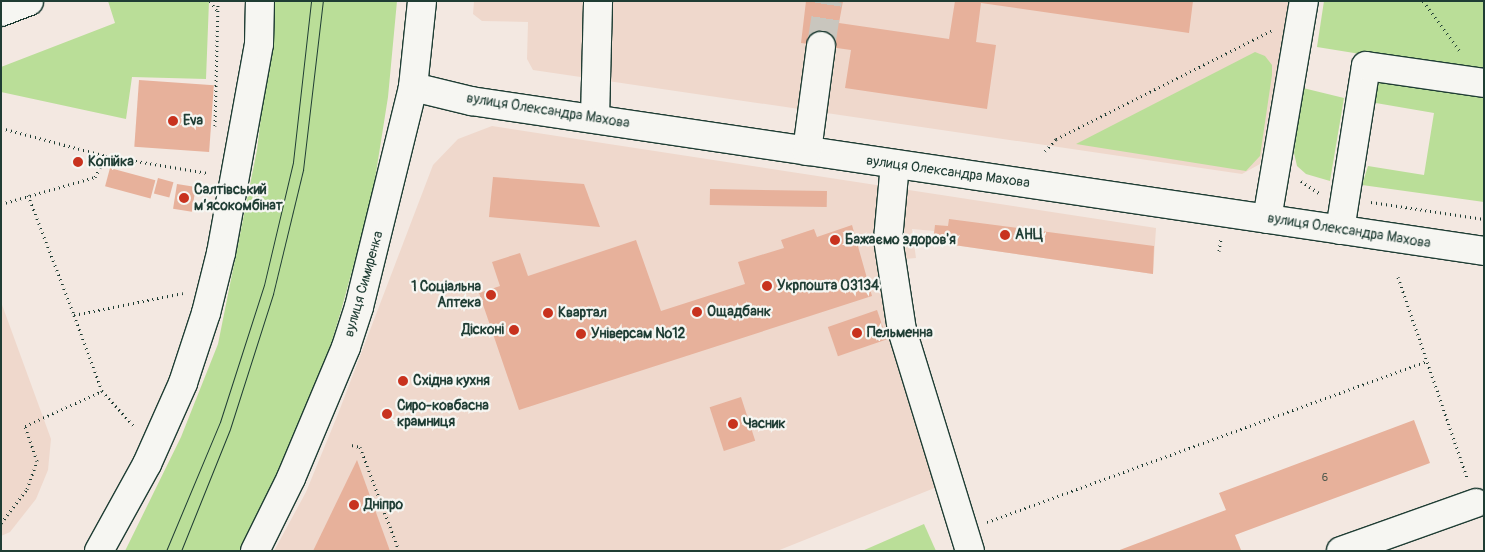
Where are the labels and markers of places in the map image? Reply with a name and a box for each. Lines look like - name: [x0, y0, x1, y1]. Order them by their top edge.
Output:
- place label: Eva: [183, 113, 203, 129]
- marker: Eva: [167, 115, 179, 127]
- place label: Копійка: [88, 154, 134, 170]
- marker: Копійка: [72, 156, 84, 168]
- place label: Салтівський м’ясокомбінат: [194, 182, 283, 214]
- marker: Салтівський м’ясокомбінат: [178, 192, 190, 204]
- place label: АНЦ: [1015, 227, 1043, 243]
- marker: АНЦ: [999, 229, 1011, 241]
- place label: Бажаємо здоров'я: [845, 232, 956, 248]
- marker: Бажаємо здоров'я: [829, 234, 841, 246]
- place label: Укрпошта 03134: [777, 278, 879, 294]
- place label: 1 Соціальна Аптека: [411, 279, 481, 312]
- marker: Укрпошта 03134: [761, 280, 773, 292]
- marker: 1 Соціальна Аптека: [485, 289, 497, 301]
- place label: Ощадбанк: [707, 304, 771, 320]
- place label: Квартал: [558, 305, 607, 321]
- marker: Ощадбанк: [691, 306, 703, 318]
- marker: Квартал: [542, 307, 554, 319]
- place label: Дісконі: [462, 322, 504, 338]
- marker: Дісконі: [508, 324, 520, 336]
- place label: Пельменна: [867, 325, 933, 341]
- place label: Універсам №12: [591, 326, 685, 342]
- marker: Пельменна: [851, 327, 863, 339]
- marker: Універсам №12: [575, 328, 587, 340]
- place label: Східна кухня: [413, 373, 490, 389]
- marker: Східна кухня: [397, 375, 409, 387]
- place label: Сиро-ковбасна крамниця: [397, 398, 489, 431]
- marker: Сиро-ковбасна крамниця: [381, 408, 393, 420]
- place label: Часник: [743, 416, 785, 432]
- marker: Часник: [727, 418, 739, 430]
- place label: Дніпро: [364, 497, 403, 513]
- marker: Дніпро: [348, 499, 360, 511]

